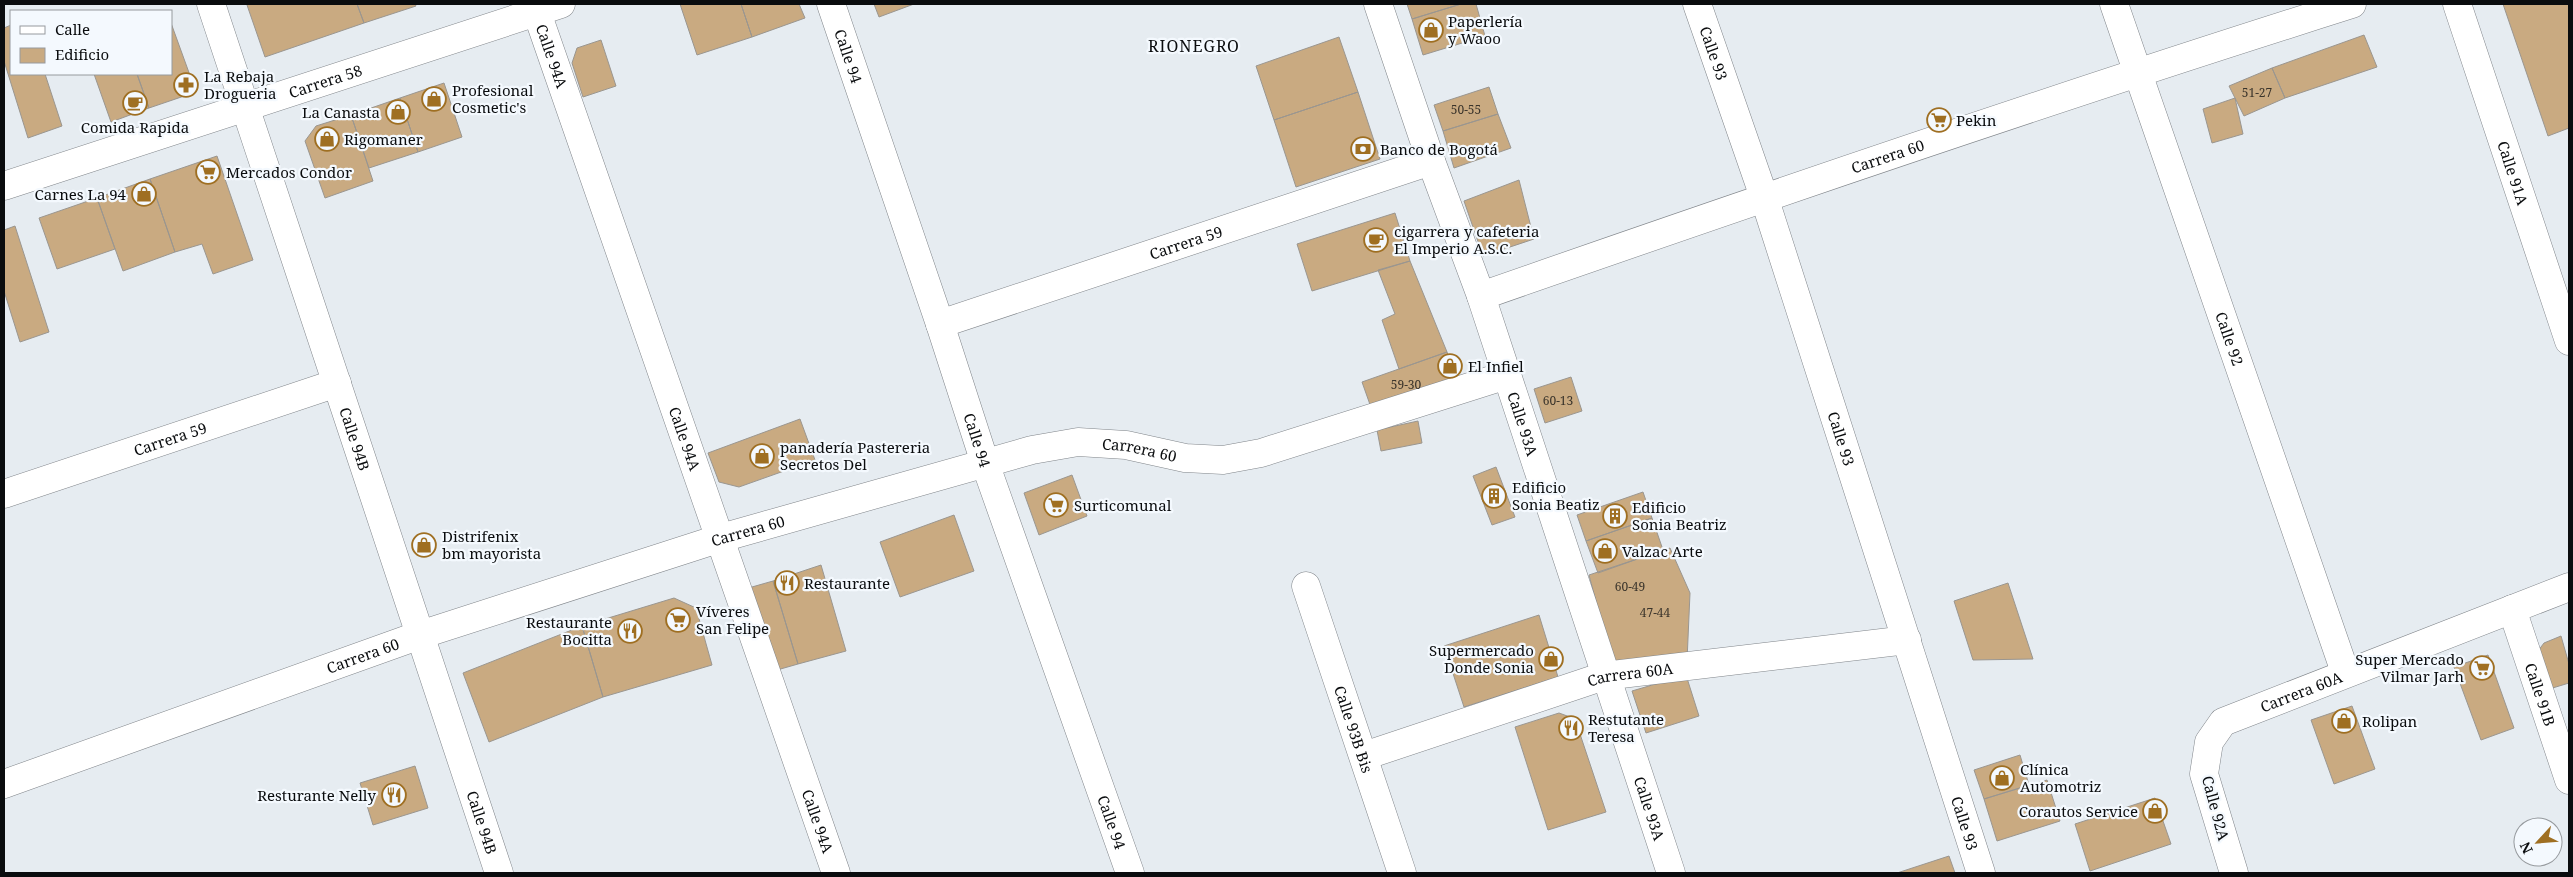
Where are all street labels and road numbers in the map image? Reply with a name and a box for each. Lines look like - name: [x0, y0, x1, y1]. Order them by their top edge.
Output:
- street label: Calle 94A: [532, 21, 573, 91]
- street label: Calle 93: [1695, 24, 1733, 83]
- street label: Calle 94: [830, 26, 867, 86]
- street label: Carrera 58: [286, 60, 364, 102]
- street label: Carrera 60: [1848, 134, 1927, 178]
- street label: Calle 91A: [2493, 138, 2533, 208]
- street label: Carrera 59: [1147, 221, 1225, 264]
- street label: Calle 92: [2211, 309, 2248, 368]
- street label: Calle 93A: [1503, 389, 1543, 459]
- street label: Calle 94A: [665, 404, 705, 473]
- street label: Calle 94B: [335, 405, 375, 473]
- street label: Calle 93: [1824, 409, 1860, 468]
- street label: Calle 94: [959, 410, 996, 470]
- street label: Carrera 59: [131, 417, 209, 460]
- street label: Carrera 60: [1101, 434, 1179, 466]
- street label: Carrera 60: [708, 510, 787, 551]
- street label: Carrera 60: [324, 633, 402, 678]
- street label: Carrera 60A: [1585, 658, 1674, 691]
- street label: Calle 91B: [2521, 660, 2560, 729]
- street label: Carrera 60A: [2257, 666, 2345, 717]
- street label: Calle 93B Bis: [1330, 683, 1378, 776]
- street label: Calle 92A: [2198, 773, 2234, 843]
- street label: Calle 93A: [1630, 774, 1670, 843]
- street label: Calle 94A: [798, 786, 838, 856]
- street label: Calle 94B: [462, 788, 502, 856]
- street label: Calle 94: [1093, 792, 1131, 852]
- street label: Calle 93: [1947, 794, 1983, 853]

